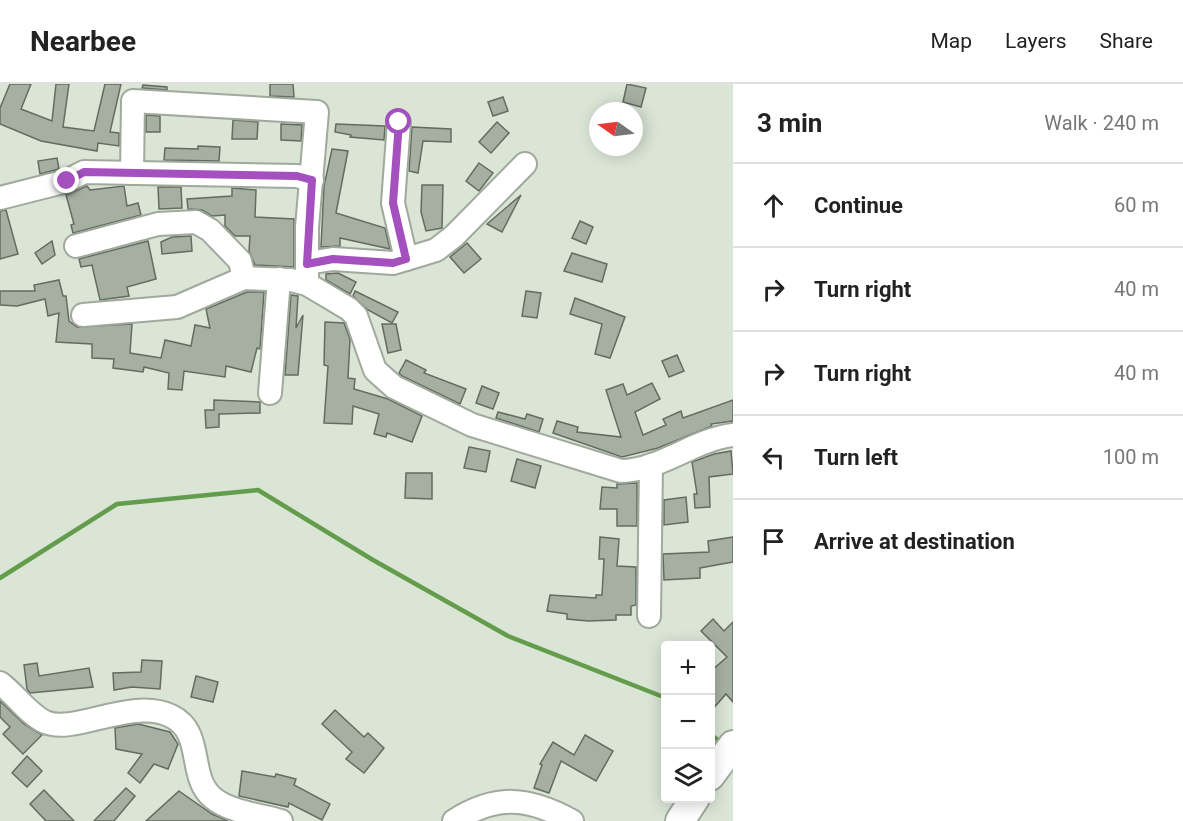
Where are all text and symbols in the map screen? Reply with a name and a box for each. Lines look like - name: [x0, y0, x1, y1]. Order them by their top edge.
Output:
- text: Nearbee: [30, 25, 136, 58]
- text: Map: [930, 29, 972, 53]
- text: Layers: [1005, 29, 1066, 53]
- text: Share: [1099, 29, 1153, 53]
- north arrow: [589, 102, 643, 156]
- route start: [385, 108, 411, 134]
- text: 3 min: [757, 108, 822, 138]
- text: Walk · 240 m: [1044, 111, 1159, 135]
- route end: [53, 167, 79, 193]
- icon: ahead: [757, 189, 790, 222]
- text: Continue: [814, 193, 903, 218]
- text: 60 m: [1114, 193, 1159, 217]
- icon: right: [757, 273, 790, 306]
- text: Turn right: [814, 277, 911, 302]
- text: 40 m: [1114, 277, 1159, 301]
- icon: right: [757, 357, 790, 390]
- text: Turn right: [814, 361, 911, 386]
- text: 40 m: [1114, 361, 1159, 385]
- icon: left: [757, 441, 790, 474]
- text: Turn left: [814, 445, 898, 470]
- text: 100 m: [1103, 445, 1159, 469]
- icon: arrive: [757, 525, 790, 558]
- text: Arrive at destination: [814, 529, 1015, 554]
- map controls: [661, 641, 715, 803]
- button: +: [661, 641, 715, 695]
- button: −: [661, 695, 715, 749]
- button: layers: [661, 749, 715, 803]

